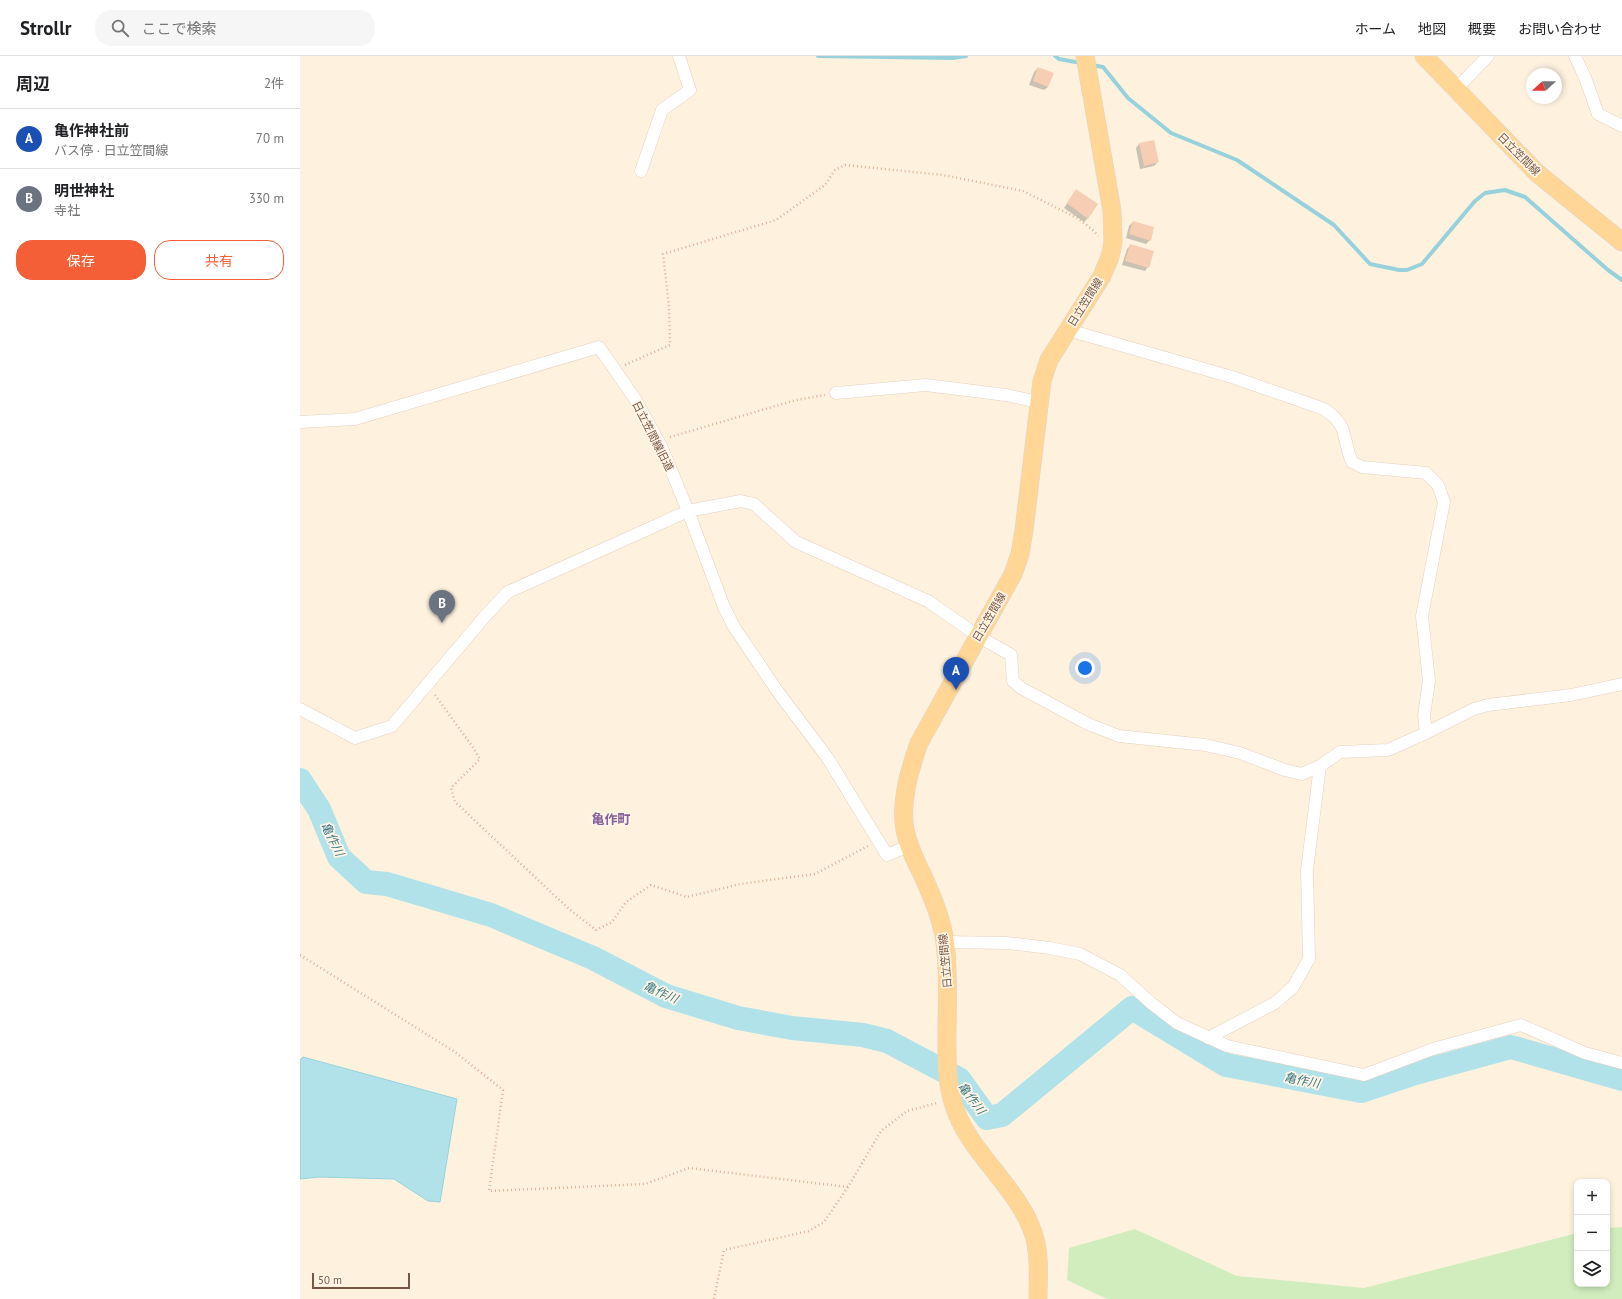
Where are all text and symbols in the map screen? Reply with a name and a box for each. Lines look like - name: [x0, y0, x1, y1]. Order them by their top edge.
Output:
- search box: [95, 10, 375, 46]
- text: Strollr: [20, 16, 71, 40]
- icon: search: [109, 17, 131, 39]
- text: ここで検索: [141, 19, 216, 38]
- text: ホーム: [1354, 20, 1396, 38]
- text: 地図: [1418, 20, 1446, 38]
- text: 概要: [1468, 20, 1496, 38]
- text: お問い合わせ: [1518, 20, 1602, 38]
- north arrow: [1526, 68, 1562, 104]
- text: 周辺: [16, 73, 50, 95]
- text: 2件: [264, 75, 284, 92]
- text: 亀作神社前: [54, 121, 129, 140]
- text: A: [25, 130, 33, 147]
- text: 70 m: [256, 130, 284, 147]
- street label: 日立笠間線: [1495, 130, 1543, 178]
- text: バス停 · 日立笠間線: [54, 142, 168, 159]
- text: 明世神社: [54, 181, 114, 200]
- text: B: [25, 190, 33, 207]
- text: 330 m: [249, 190, 284, 207]
- text: 寺社: [54, 202, 80, 219]
- button: 保存: [16, 240, 146, 280]
- button: 共有: [154, 240, 284, 280]
- street label: 日立笠間線: [1064, 275, 1106, 329]
- street label: 日立笠間線旧道: [629, 399, 677, 473]
- pin: B: [429, 590, 455, 623]
- street label: 日立笠間線: [969, 590, 1009, 644]
- pin: A: [943, 657, 969, 690]
- your location: [1075, 658, 1095, 678]
- district label: 亀作町: [591, 811, 631, 828]
- water label: 亀作川: [318, 820, 349, 860]
- street label: 日立笠間線: [936, 933, 954, 989]
- water label: 亀作川: [641, 978, 682, 1007]
- water label: 亀作川: [1283, 1069, 1323, 1091]
- water label: 亀作川: [955, 1079, 990, 1118]
- map controls: [1574, 1179, 1610, 1287]
- button: +: [1574, 1179, 1610, 1215]
- button: −: [1574, 1215, 1610, 1251]
- button: layers: [1574, 1251, 1610, 1287]
- scale bar: [312, 1271, 410, 1290]
- text: 50 m: [318, 1273, 342, 1287]

